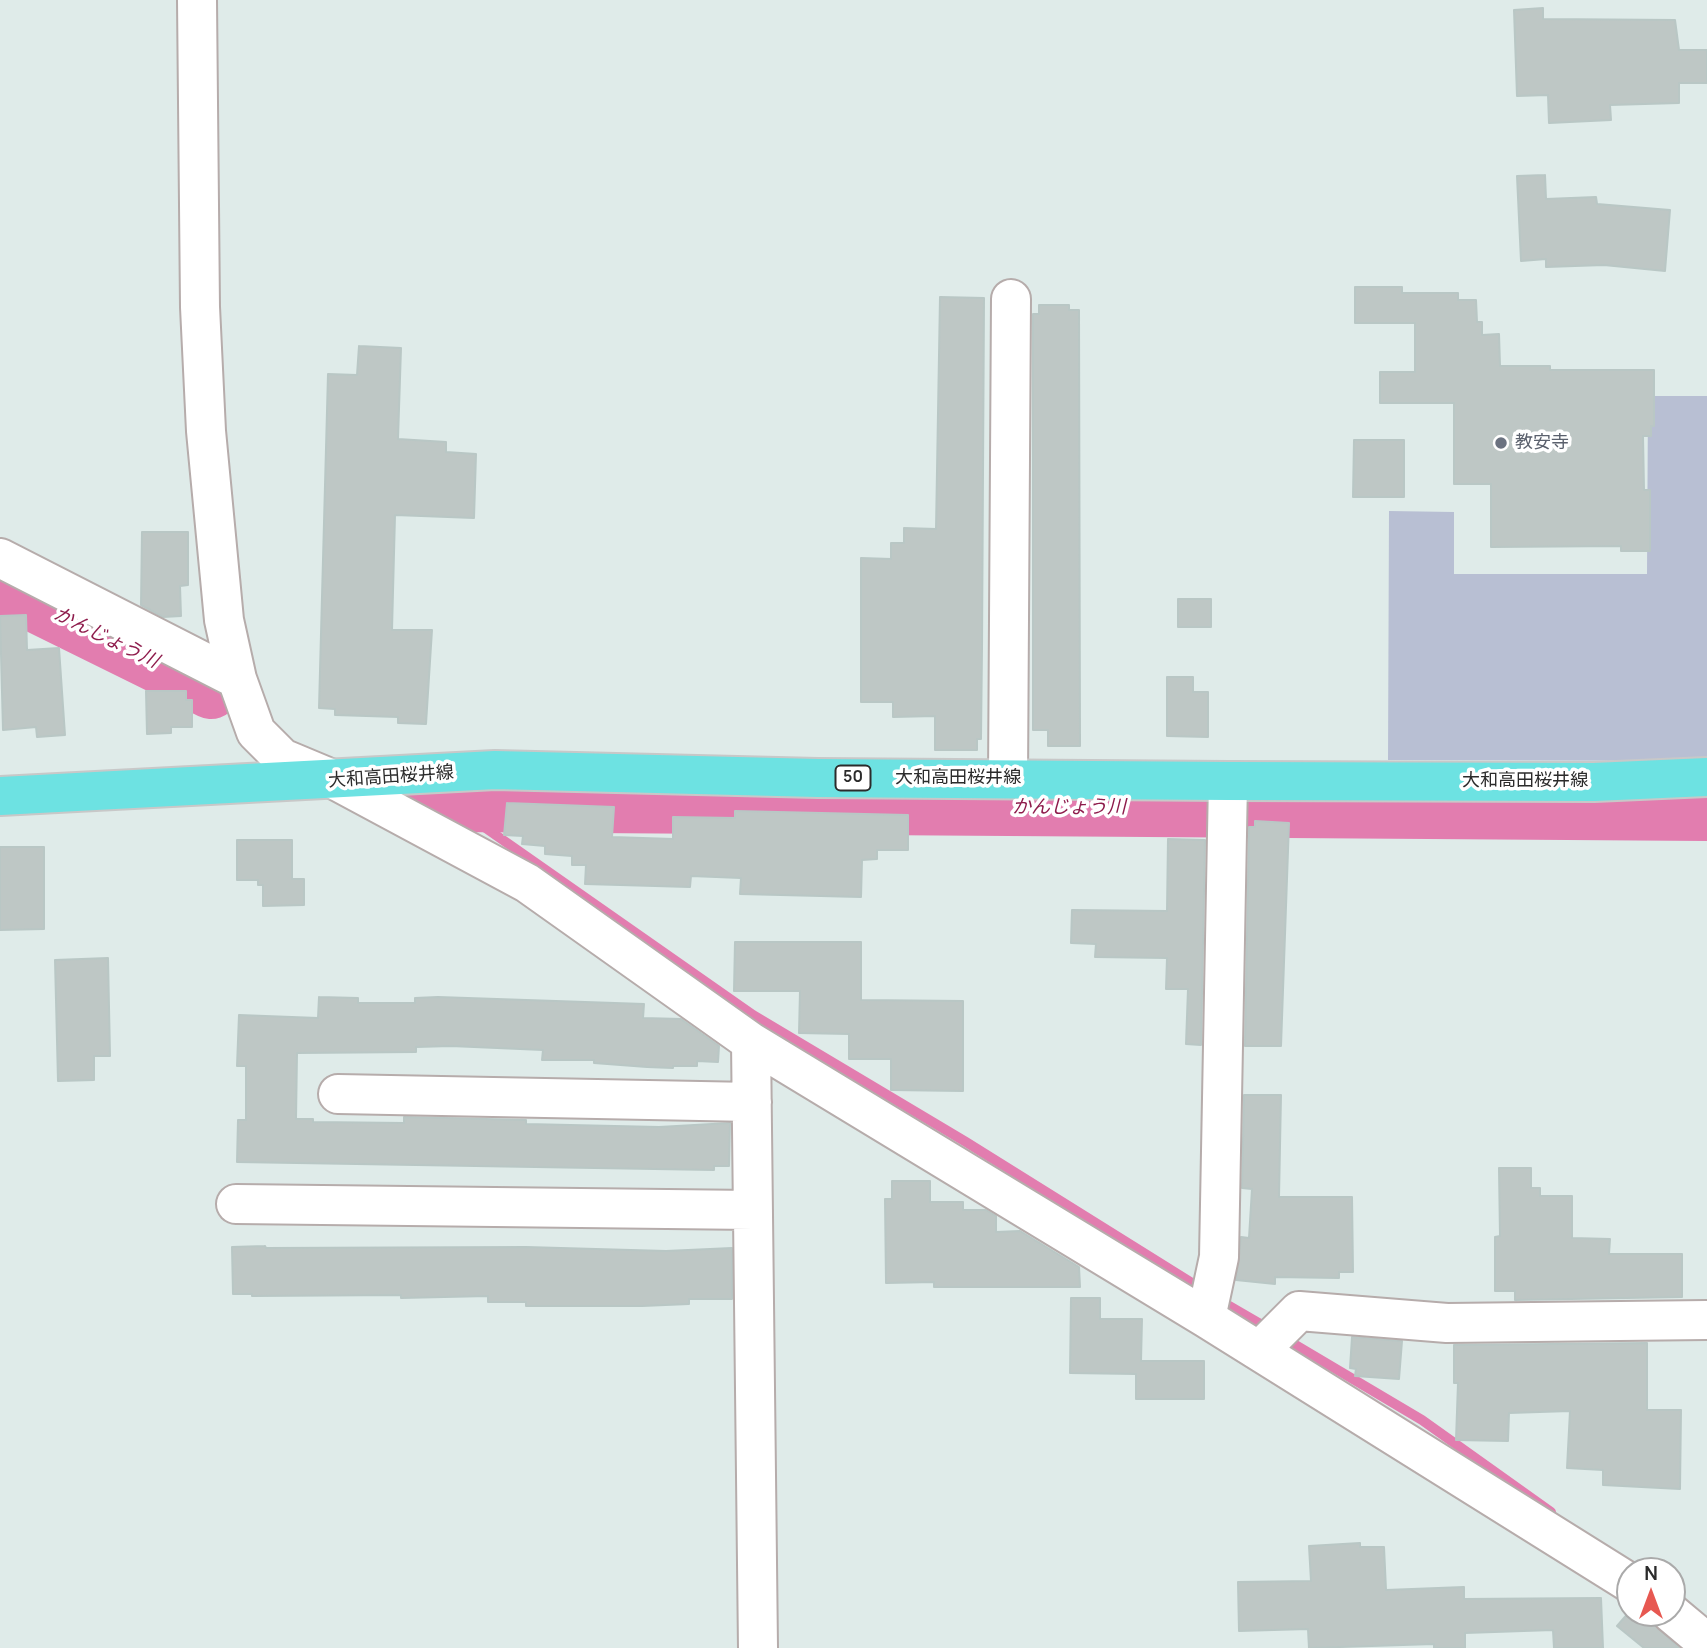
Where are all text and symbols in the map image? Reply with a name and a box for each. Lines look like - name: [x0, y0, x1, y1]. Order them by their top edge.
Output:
- place label: 教安寺: [1515, 432, 1569, 454]
- marker: 教安寺: [1493, 435, 1509, 451]
- water label: かんじょう川: [50, 603, 162, 673]
- street label: 大和高田桜井線: [327, 762, 455, 792]
- road number: 50: [836, 765, 870, 790]
- street label: 大和高田桜井線: [895, 767, 1021, 789]
- street label: 大和高田桜井線: [1462, 770, 1588, 792]
- water label: かんじょう川: [1012, 797, 1126, 819]
- north arrow: [1616, 1557, 1686, 1627]
- text: N: [1644, 1560, 1658, 1586]

